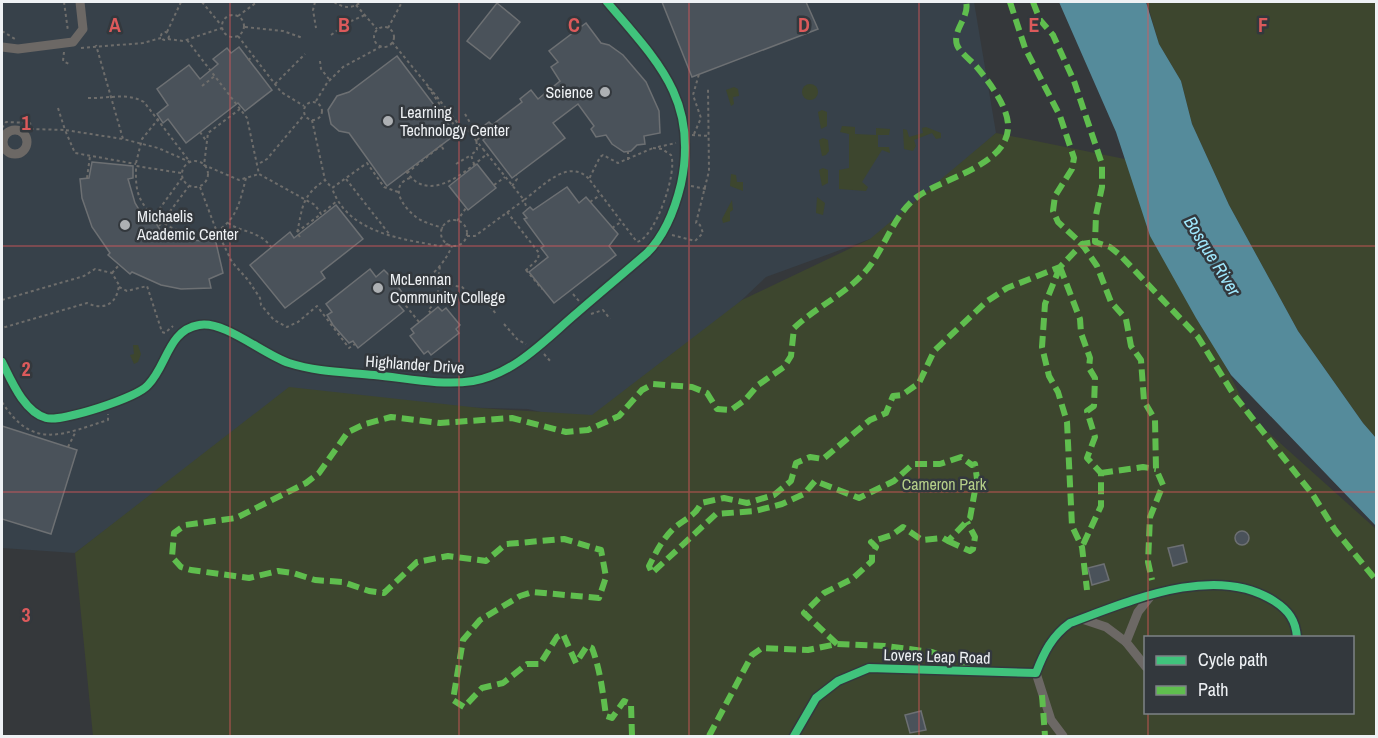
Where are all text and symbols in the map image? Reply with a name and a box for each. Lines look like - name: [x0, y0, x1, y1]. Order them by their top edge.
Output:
- text: A: [109, 11, 121, 38]
- text: B: [338, 11, 350, 38]
- text: C: [568, 11, 580, 38]
- text: D: [798, 11, 810, 38]
- text: E: [1029, 11, 1040, 38]
- text: F: [1258, 11, 1268, 38]
- place label: Science: [546, 81, 593, 103]
- marker: Science: [598, 85, 612, 99]
- place label: Learning Technology Center: [400, 101, 510, 141]
- text: 1: [21, 109, 31, 136]
- marker: Learning Technology Center: [381, 114, 395, 128]
- place label: Michaelis Academic Center: [136, 205, 239, 245]
- water label: Bosque River: [1178, 211, 1247, 301]
- marker: Michaelis Academic Center: [118, 218, 132, 232]
- place label: McLennan Community College: [390, 268, 505, 308]
- marker: McLennan Community College: [371, 281, 385, 295]
- street label: Highlander Drive: [365, 350, 465, 378]
- text: 2: [21, 355, 31, 382]
- park label: Cameron Park: [902, 473, 987, 495]
- text: 3: [21, 601, 31, 628]
- legend: [1144, 636, 1354, 714]
- street label: Lovers Leap Road: [883, 643, 991, 669]
- text: Cycle path: [1198, 647, 1268, 672]
- text: Path: [1198, 677, 1228, 702]

